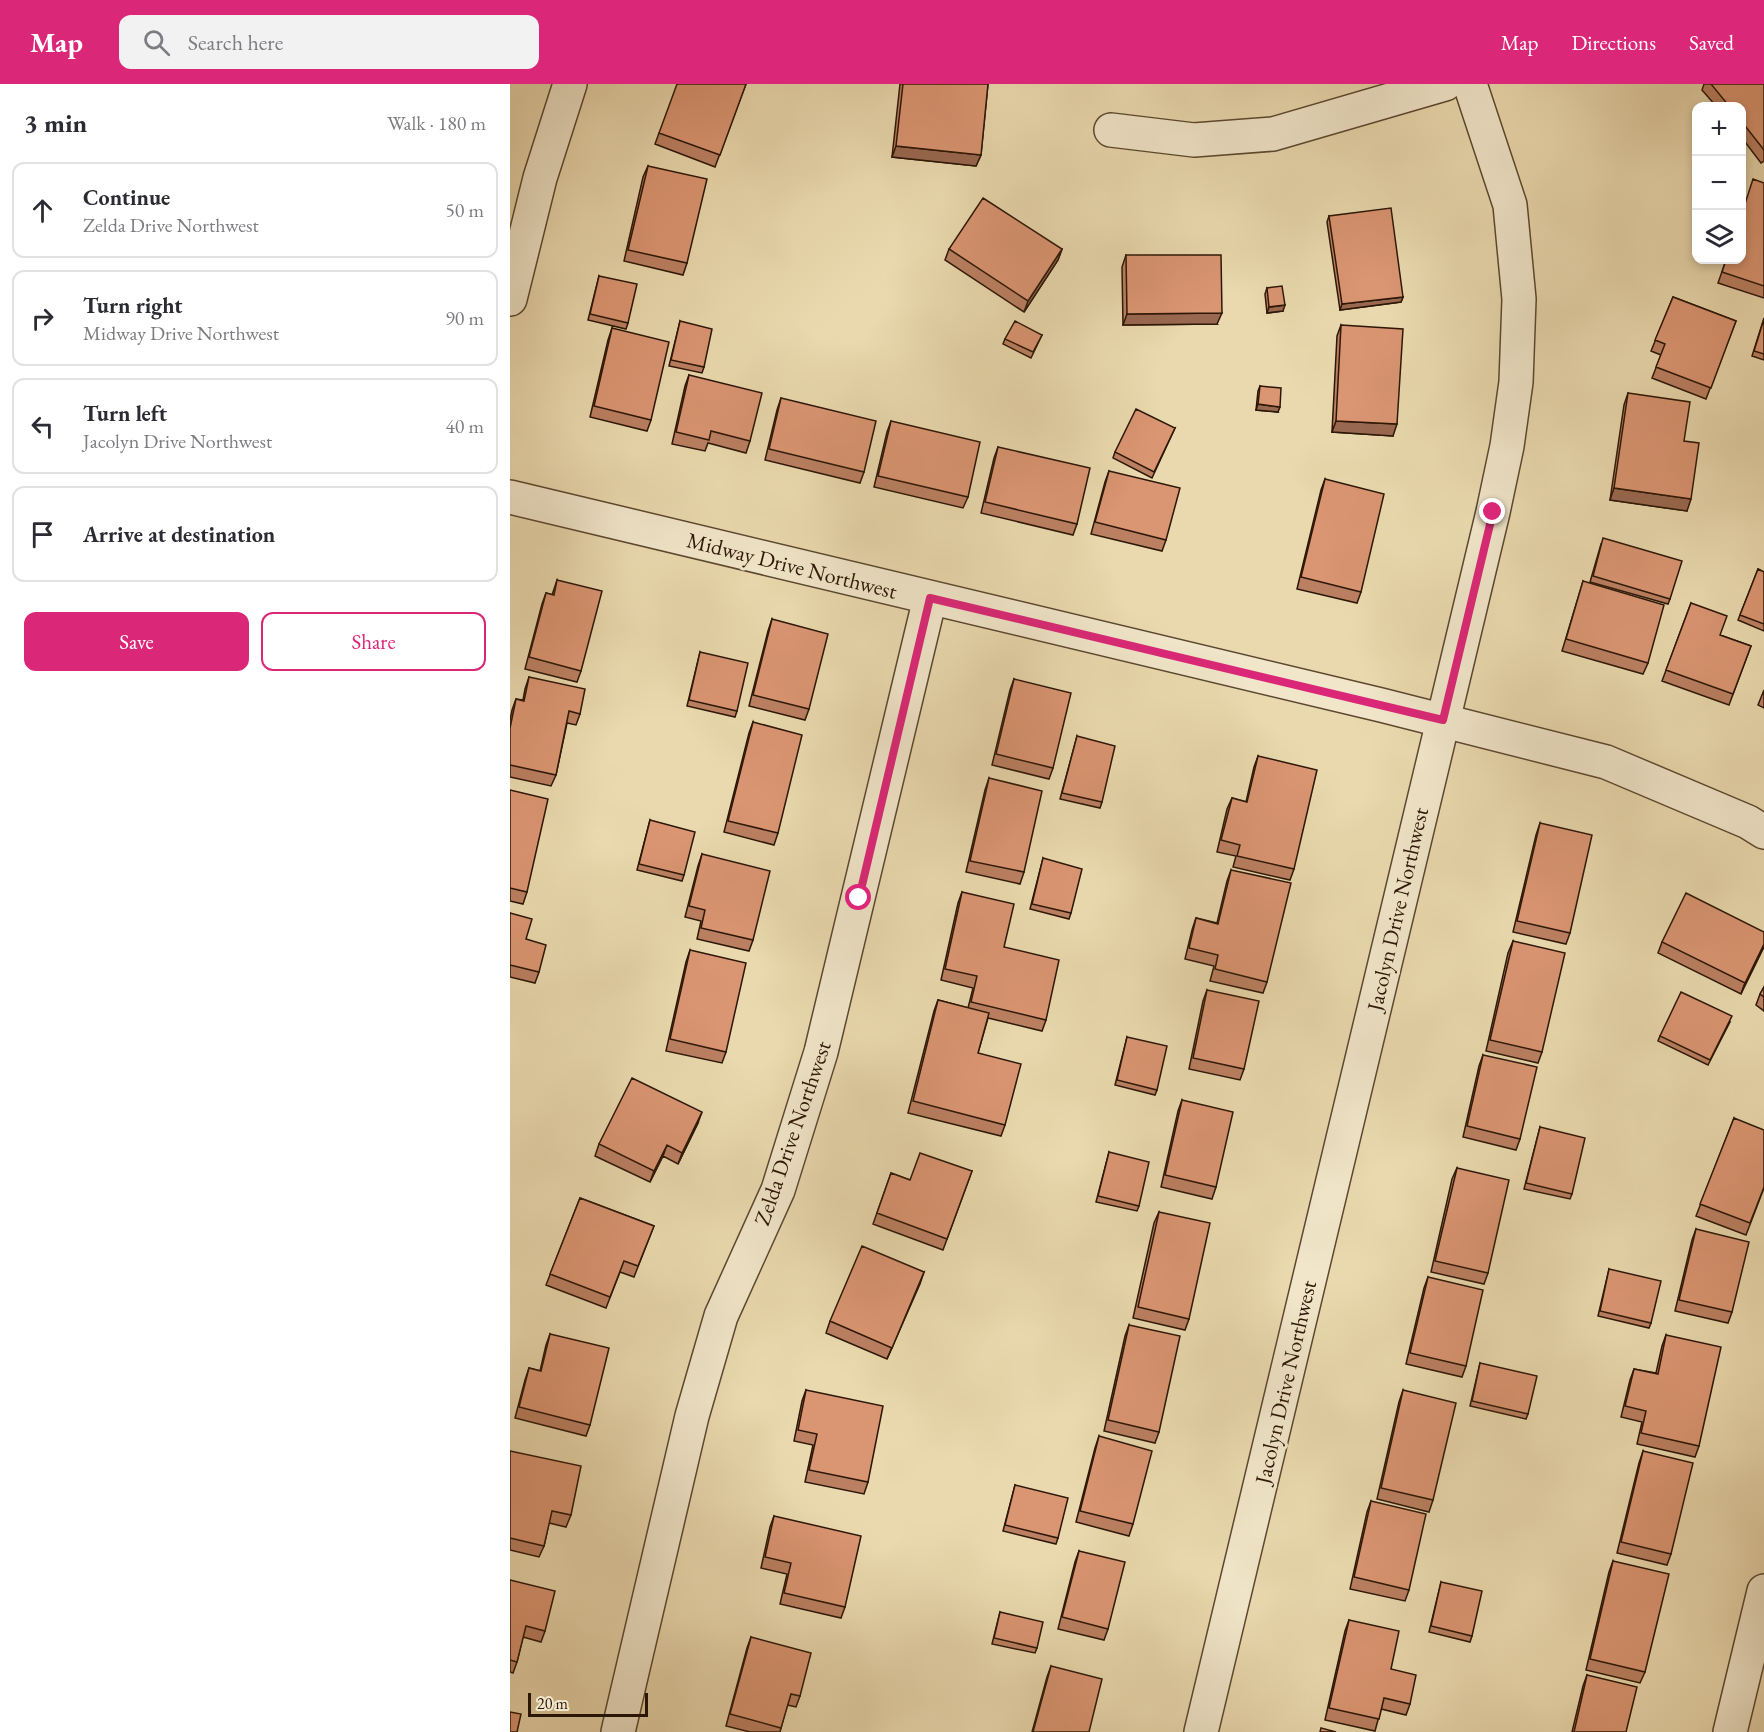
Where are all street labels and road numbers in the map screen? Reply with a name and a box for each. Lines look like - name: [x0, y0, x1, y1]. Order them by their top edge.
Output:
- street label: Midway Drive Northwest: [684, 525, 900, 606]
- street label: Jacolyn Drive Northwest: [1359, 804, 1435, 1016]
- street label: Zelda Drive Northwest: [747, 1037, 838, 1229]
- street label: Jacolyn Drive Northwest: [1247, 1277, 1323, 1489]

